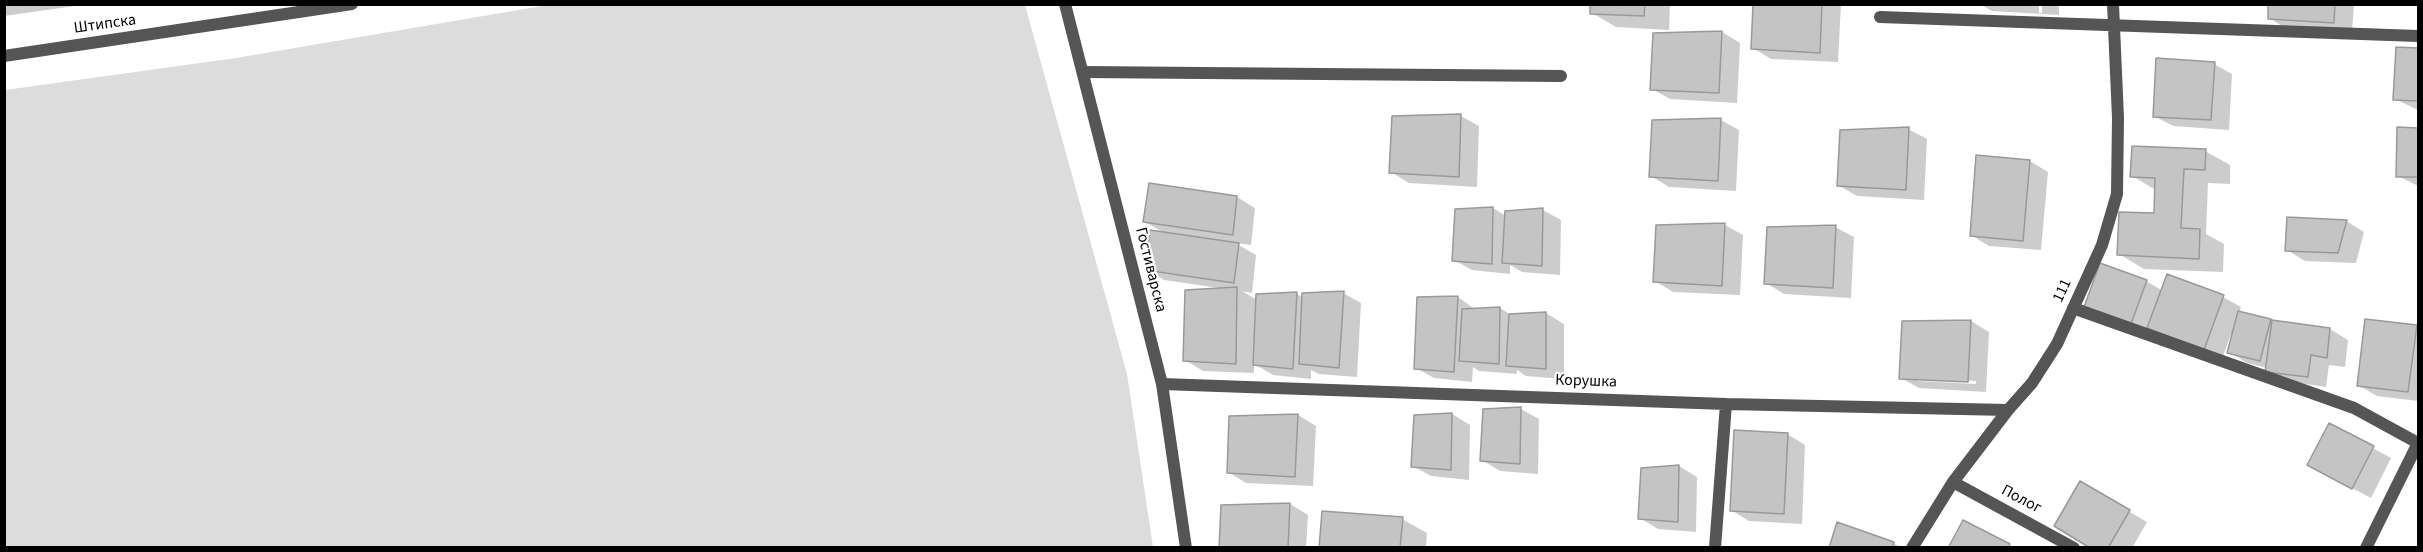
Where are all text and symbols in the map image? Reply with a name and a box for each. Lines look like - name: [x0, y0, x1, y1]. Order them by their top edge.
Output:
- street label: Штипска: [73, 11, 137, 39]
- street label: Гостиварска: [1130, 226, 1170, 314]
- street label: 111: [2049, 276, 2077, 306]
- street label: Корушка: [1555, 371, 1617, 393]
- street label: Полог: [1998, 481, 2044, 519]

